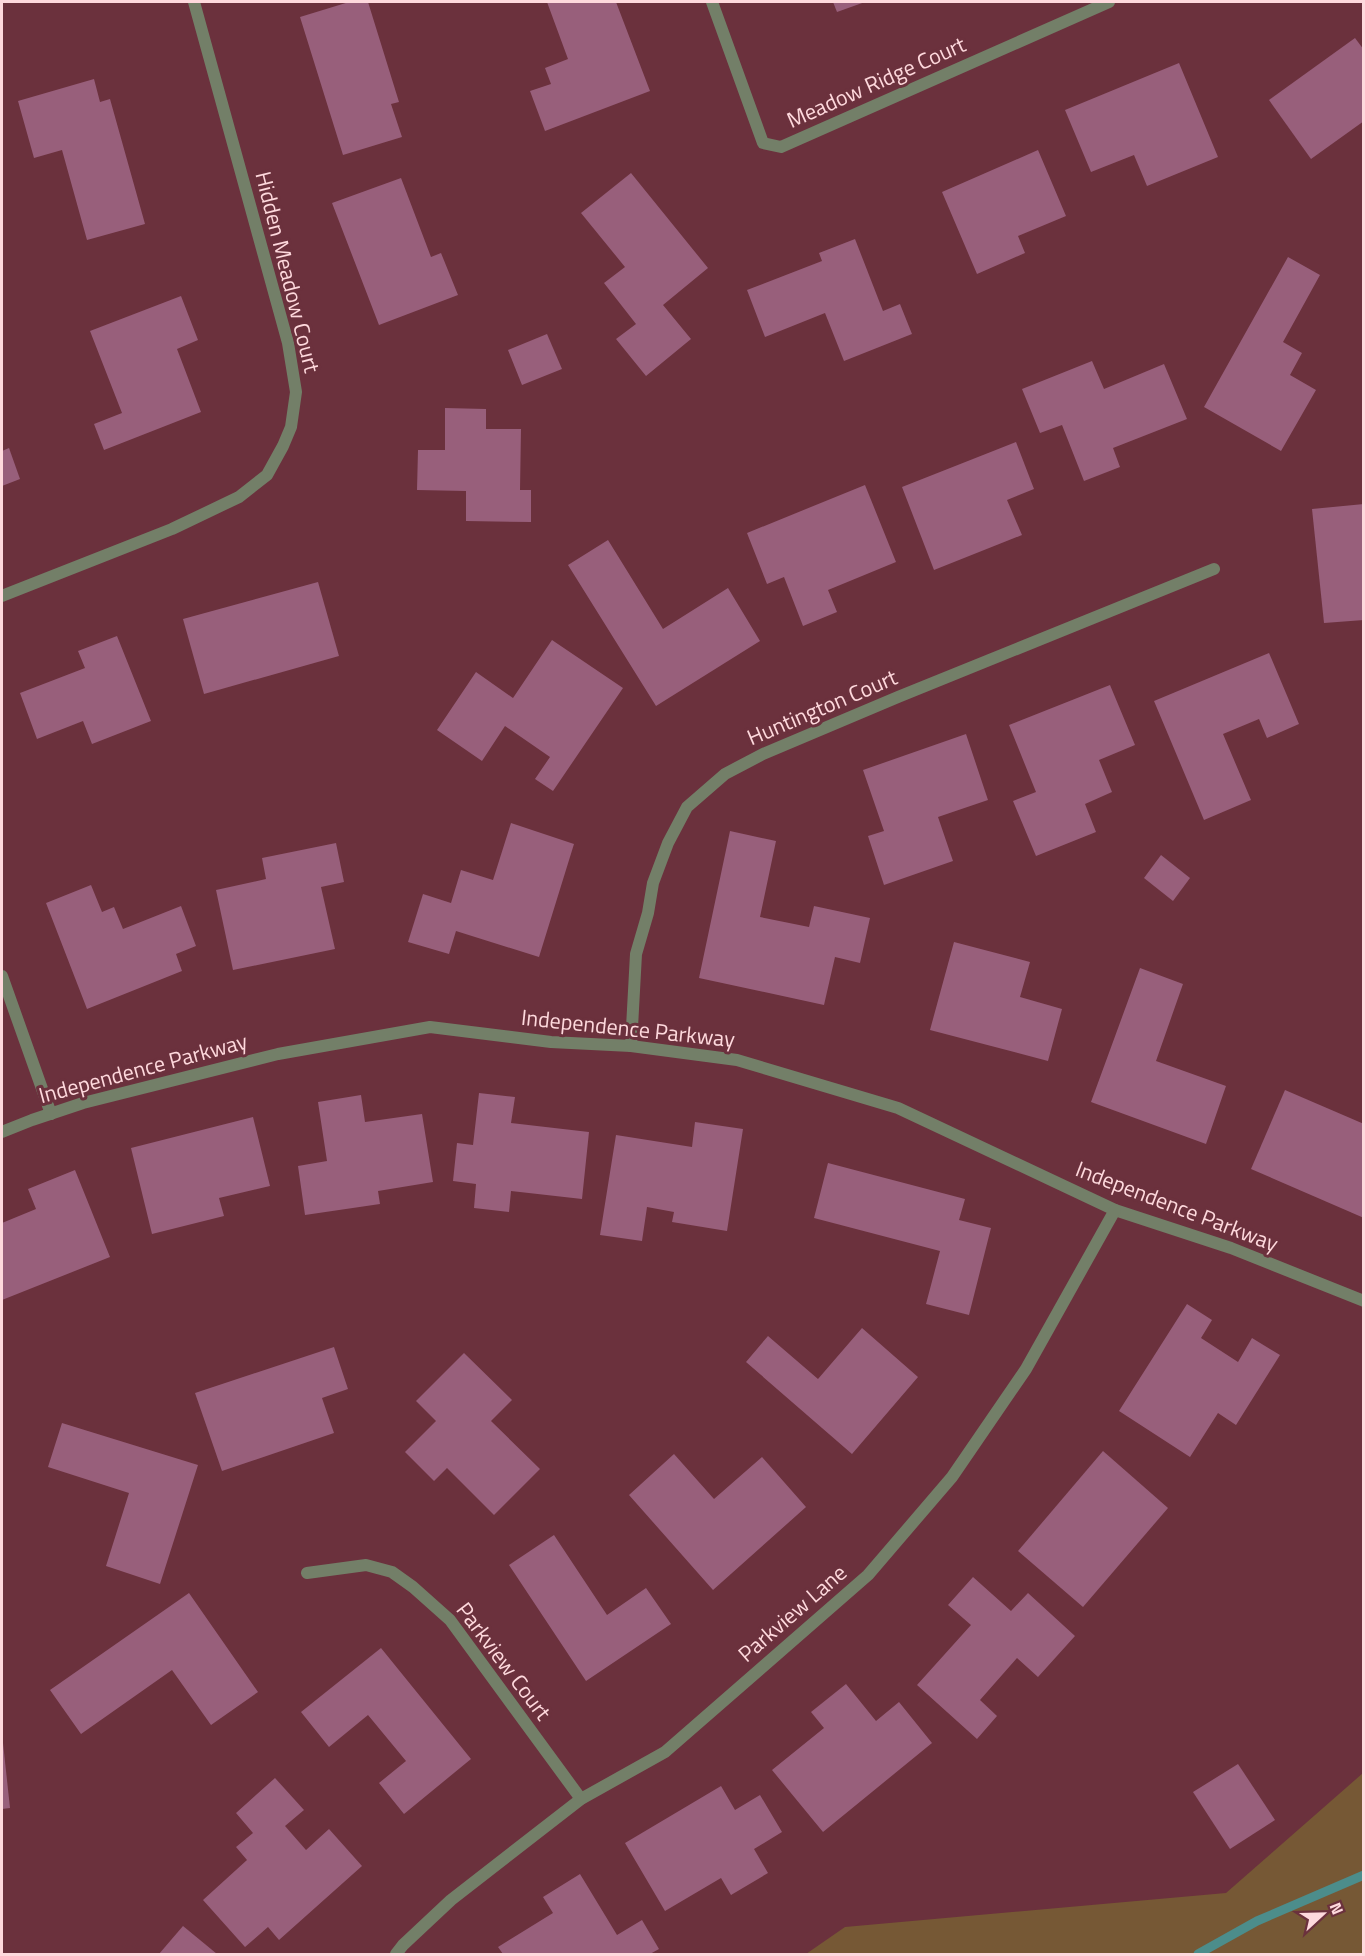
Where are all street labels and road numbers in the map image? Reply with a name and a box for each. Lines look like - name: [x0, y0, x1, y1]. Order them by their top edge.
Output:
- street label: Meadow Ridge Court: [781, 27, 971, 137]
- street label: Hidden Meadow Court: [247, 168, 330, 376]
- street label: Huntington Court: [742, 660, 903, 754]
- street label: Independence Parkway: [519, 1000, 737, 1056]
- street label: Independence Parkway: [35, 1024, 251, 1112]
- street label: Independence Parkway: [1071, 1152, 1284, 1260]
- street label: Parkview Lane: [730, 1556, 854, 1670]
- street label: Parkview Court: [448, 1595, 560, 1728]

